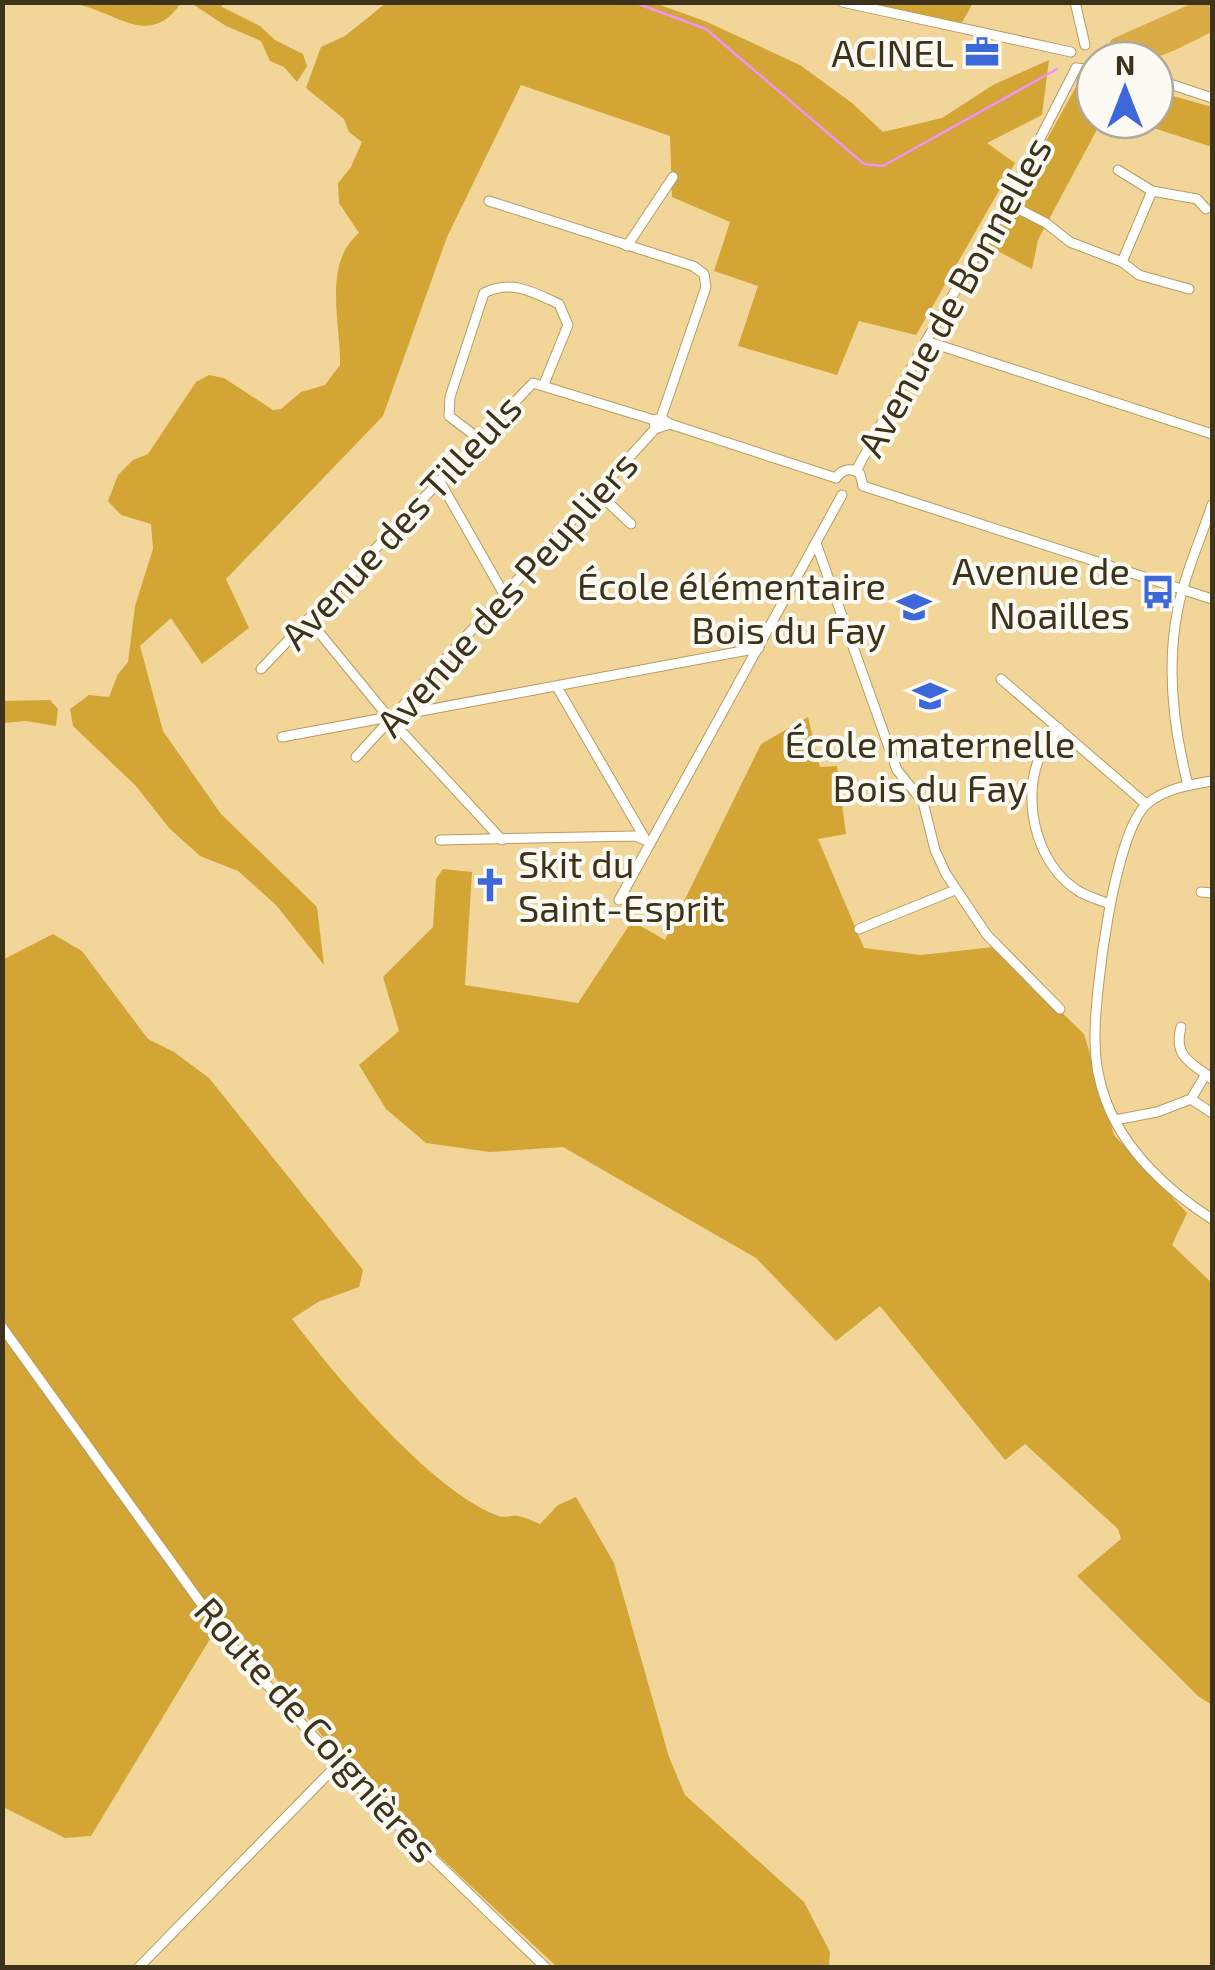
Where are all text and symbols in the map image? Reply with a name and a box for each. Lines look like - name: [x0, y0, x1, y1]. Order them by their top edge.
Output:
- place label: ACINEL: [831, 29, 954, 75]
- office icon: ACINEL: [963, 33, 1001, 71]
- north arrow: [1075, 40, 1175, 140]
- text: N: [1115, 47, 1135, 81]
- street label: Avenue de Bonnelles: [846, 128, 1060, 464]
- street label: Avenue des Tilleuls: [270, 384, 530, 658]
- street label: Avenue des Peupliers: [366, 441, 646, 745]
- place label: Avenue de Noailles: [952, 547, 1130, 637]
- place label: École élémentaire Bois du Fay: [577, 562, 886, 652]
- bus stop icon: Avenue de Noailles: [1139, 573, 1177, 611]
- school or university icon: École élémentaire Bois du Fay: [895, 588, 933, 626]
- school or university icon: École maternelle Bois du Fay: [911, 677, 949, 715]
- place label: École maternelle Bois du Fay: [784, 720, 1076, 810]
- place label: Skit du Saint-Esprit: [518, 840, 725, 930]
- church icon: Skit du Saint-Esprit: [471, 866, 509, 904]
- street label: Route de Coignières: [186, 1587, 448, 1871]

